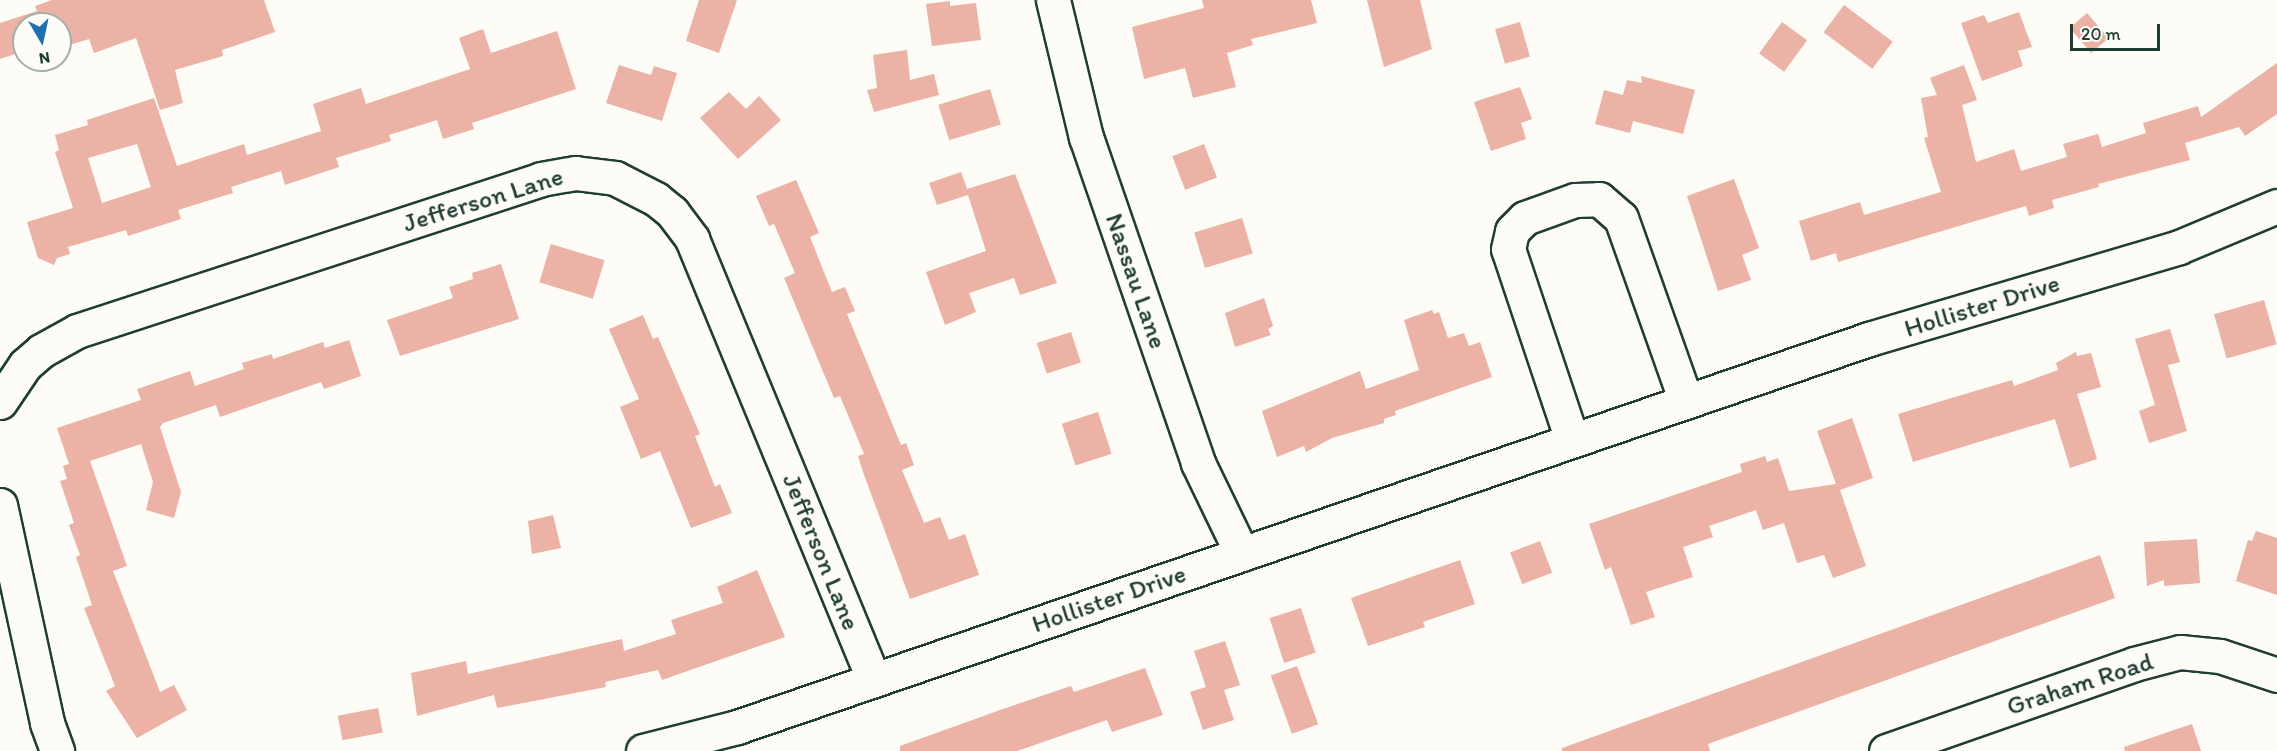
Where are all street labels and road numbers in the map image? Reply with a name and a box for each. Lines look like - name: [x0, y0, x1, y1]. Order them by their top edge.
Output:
- street label: Jefferson Lane: [399, 161, 567, 239]
- street label: Nassau Lane: [1098, 209, 1174, 353]
- street label: Hollister Drive: [1900, 268, 2064, 344]
- street label: Jefferson Lane: [775, 469, 867, 635]
- street label: Hollister Drive: [1028, 558, 1190, 640]
- street label: Graham Road: [2003, 646, 2157, 722]

